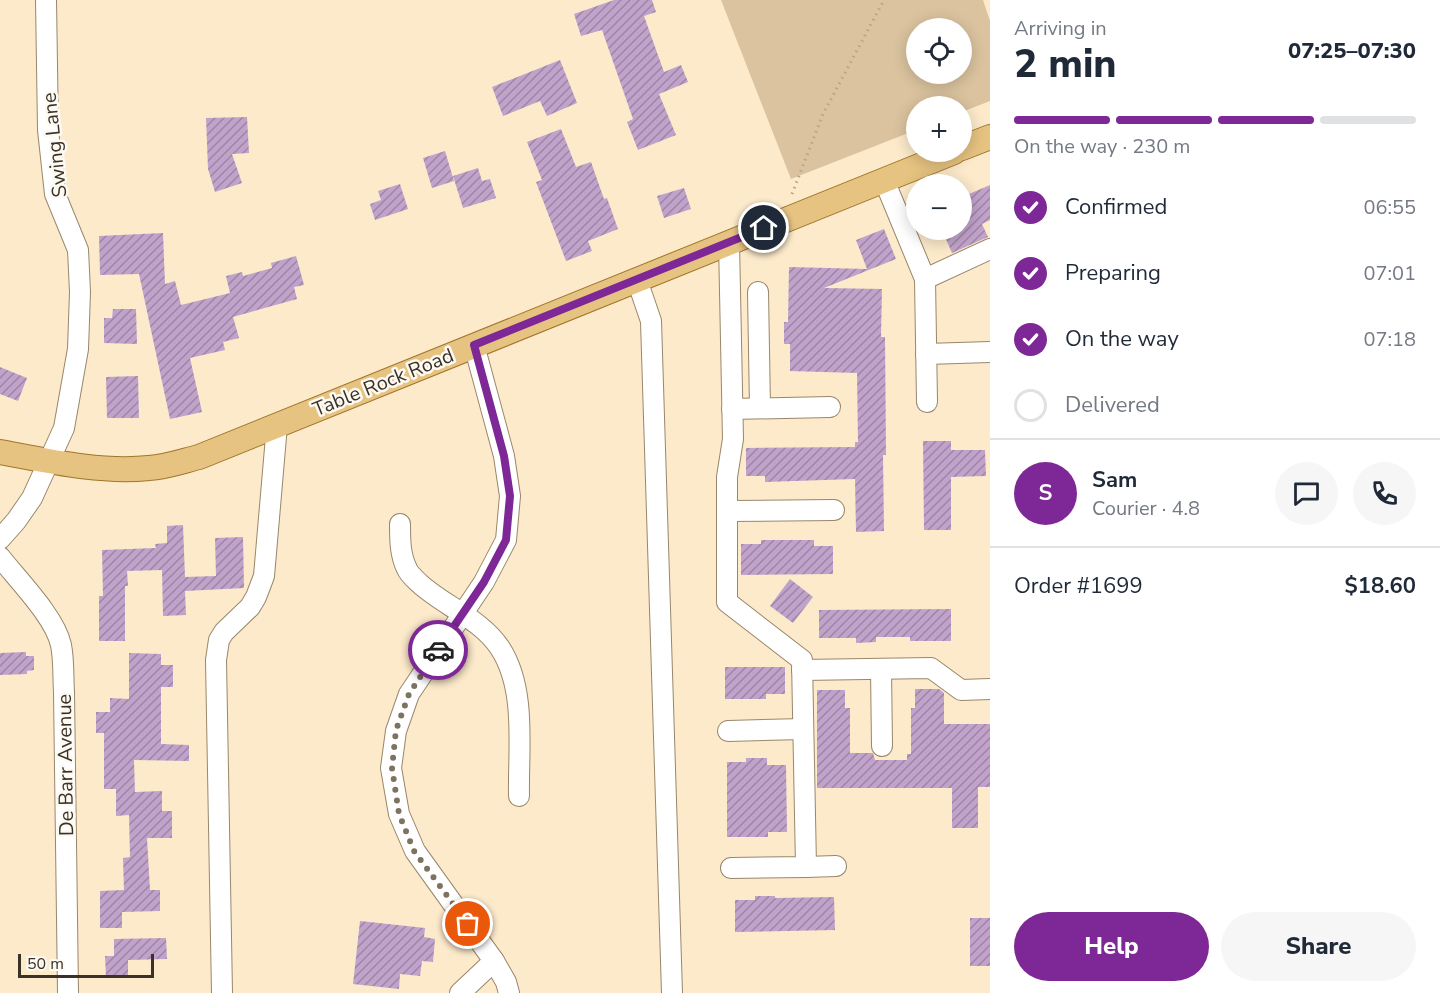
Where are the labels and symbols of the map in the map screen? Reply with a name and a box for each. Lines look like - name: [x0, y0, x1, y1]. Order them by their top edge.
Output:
- street label: Swing Lane: [36, 91, 73, 199]
- pin: [738, 202, 789, 253]
- street label: Table Rock Road: [309, 342, 458, 423]
- courier: [408, 620, 468, 680]
- street label: De Barr Avenue: [51, 694, 80, 836]
- pin: [442, 898, 493, 949]
- scale bar: [18, 951, 154, 978]

